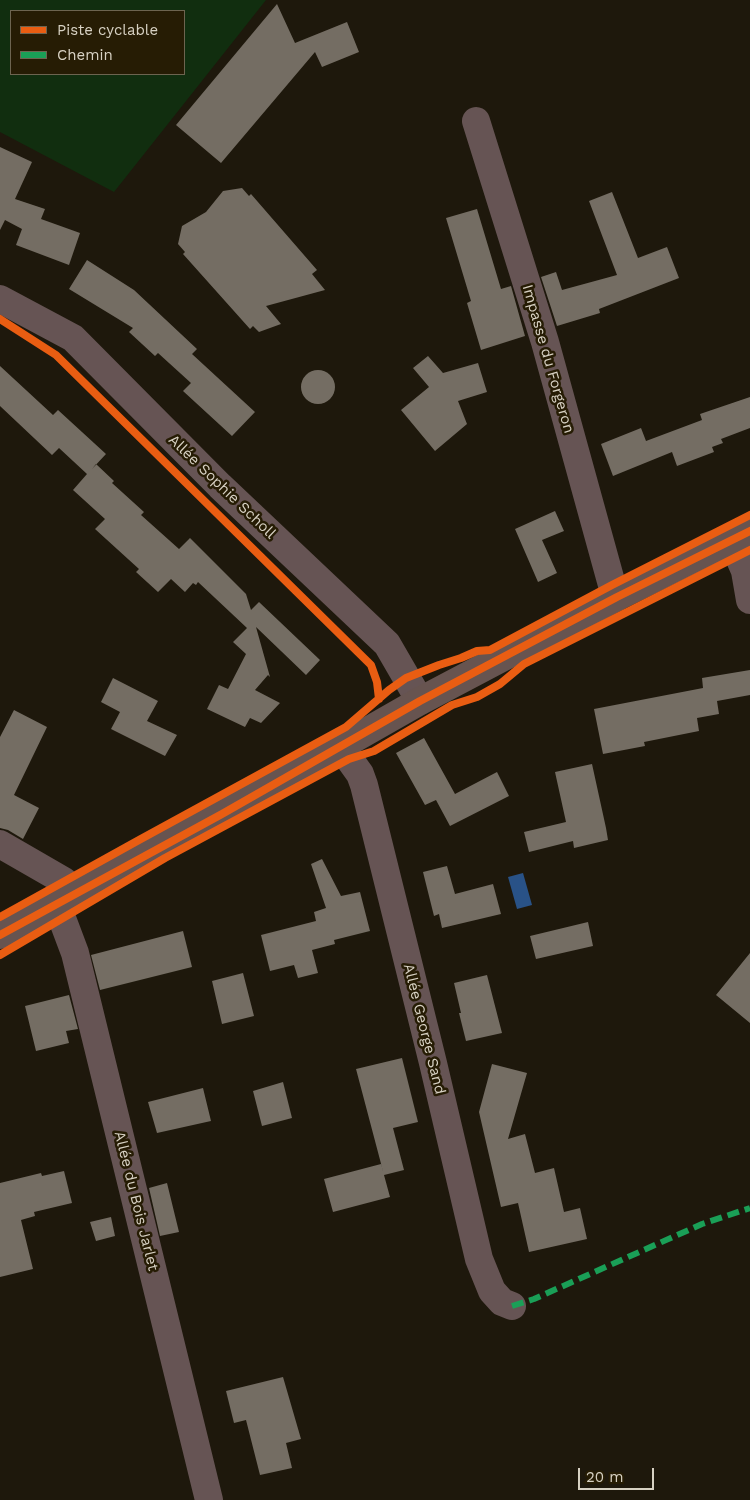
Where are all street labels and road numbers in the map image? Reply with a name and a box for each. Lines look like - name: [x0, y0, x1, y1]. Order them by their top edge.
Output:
- street label: Impasse du Forgeron: [518, 283, 578, 435]
- street label: Allée Sophie Scholl: [165, 431, 279, 543]
- street label: Allée George Sand: [399, 962, 449, 1096]
- street label: Allée du Bois Jarlet: [110, 1129, 162, 1273]

